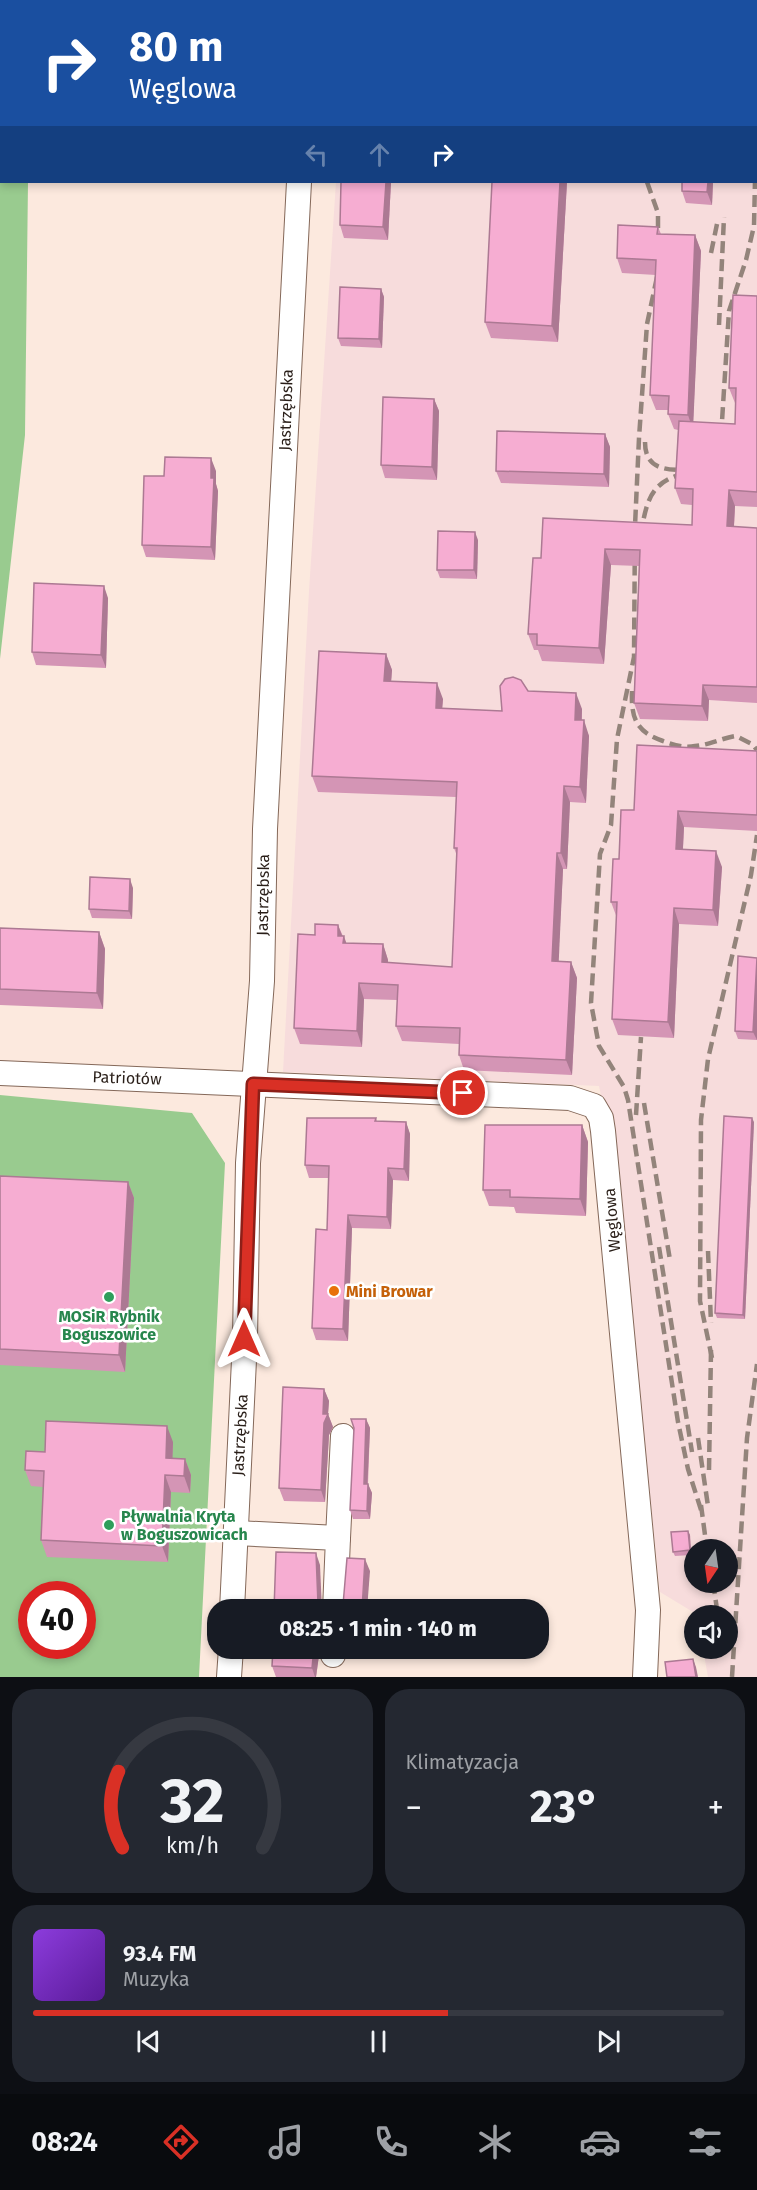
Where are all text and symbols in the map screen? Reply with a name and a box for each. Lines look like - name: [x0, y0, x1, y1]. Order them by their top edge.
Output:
- text: 80 m: [129, 22, 223, 72]
- icon: right: [30, 24, 108, 102]
- text: Węglowa: [129, 73, 237, 105]
- icon: left: [300, 138, 333, 171]
- icon: ahead: [363, 138, 396, 171]
- icon: right: [426, 138, 459, 171]
- street label: Jastrzębska: [275, 369, 297, 451]
- street label: Jastrzębska: [253, 854, 273, 936]
- street label: Patriotów: [92, 1067, 162, 1089]
- pin: [437, 1067, 488, 1118]
- icon: arrive: [446, 1076, 479, 1109]
- street label: Węglowa: [600, 1187, 624, 1253]
- place label: Mini Browar: [346, 1282, 433, 1301]
- marker: Mini Browar: [327, 1284, 341, 1298]
- marker: MOSiR Rybnik Boguszowice: [102, 1290, 116, 1304]
- place label: MOSiR Rybnik Boguszowice: [58, 1307, 160, 1344]
- position arrow: [212, 1307, 276, 1371]
- street label: Jastrzębska: [228, 1394, 252, 1476]
- place label: Pływalnia Kryta w Boguszowicach: [121, 1507, 248, 1544]
- marker: Pływalnia Kryta w Boguszowicach: [102, 1518, 116, 1532]
- north arrow: [684, 1539, 738, 1593]
- map controls: [684, 1539, 738, 1659]
- speed limit sign: 40: [18, 1581, 96, 1659]
- button: sound: [684, 1605, 738, 1659]
- text: 08:25 · 1 min · 140 m: [279, 1615, 477, 1642]
- text: Klimatyzacja: [406, 1750, 519, 1774]
- text: 32: [159, 1764, 224, 1839]
- text: 23°: [530, 1780, 600, 1834]
- text: −: [406, 1788, 422, 1828]
- text: +: [708, 1788, 724, 1828]
- text: km/h: [166, 1833, 219, 1859]
- text: 93.4 FM: [123, 1940, 196, 1967]
- text: Muzyka: [123, 1967, 190, 1991]
- icon: previous: [132, 2025, 165, 2058]
- icon: pause: [362, 2025, 395, 2058]
- icon: next: [592, 2025, 625, 2058]
- icon: directions: [160, 2121, 202, 2163]
- icon: music: [265, 2121, 307, 2163]
- icon: phone: [370, 2121, 412, 2163]
- icon: climate: [474, 2121, 516, 2163]
- icon: car: [579, 2121, 621, 2163]
- icon: filters: [684, 2121, 726, 2163]
- text: 08:24: [31, 2126, 98, 2158]

